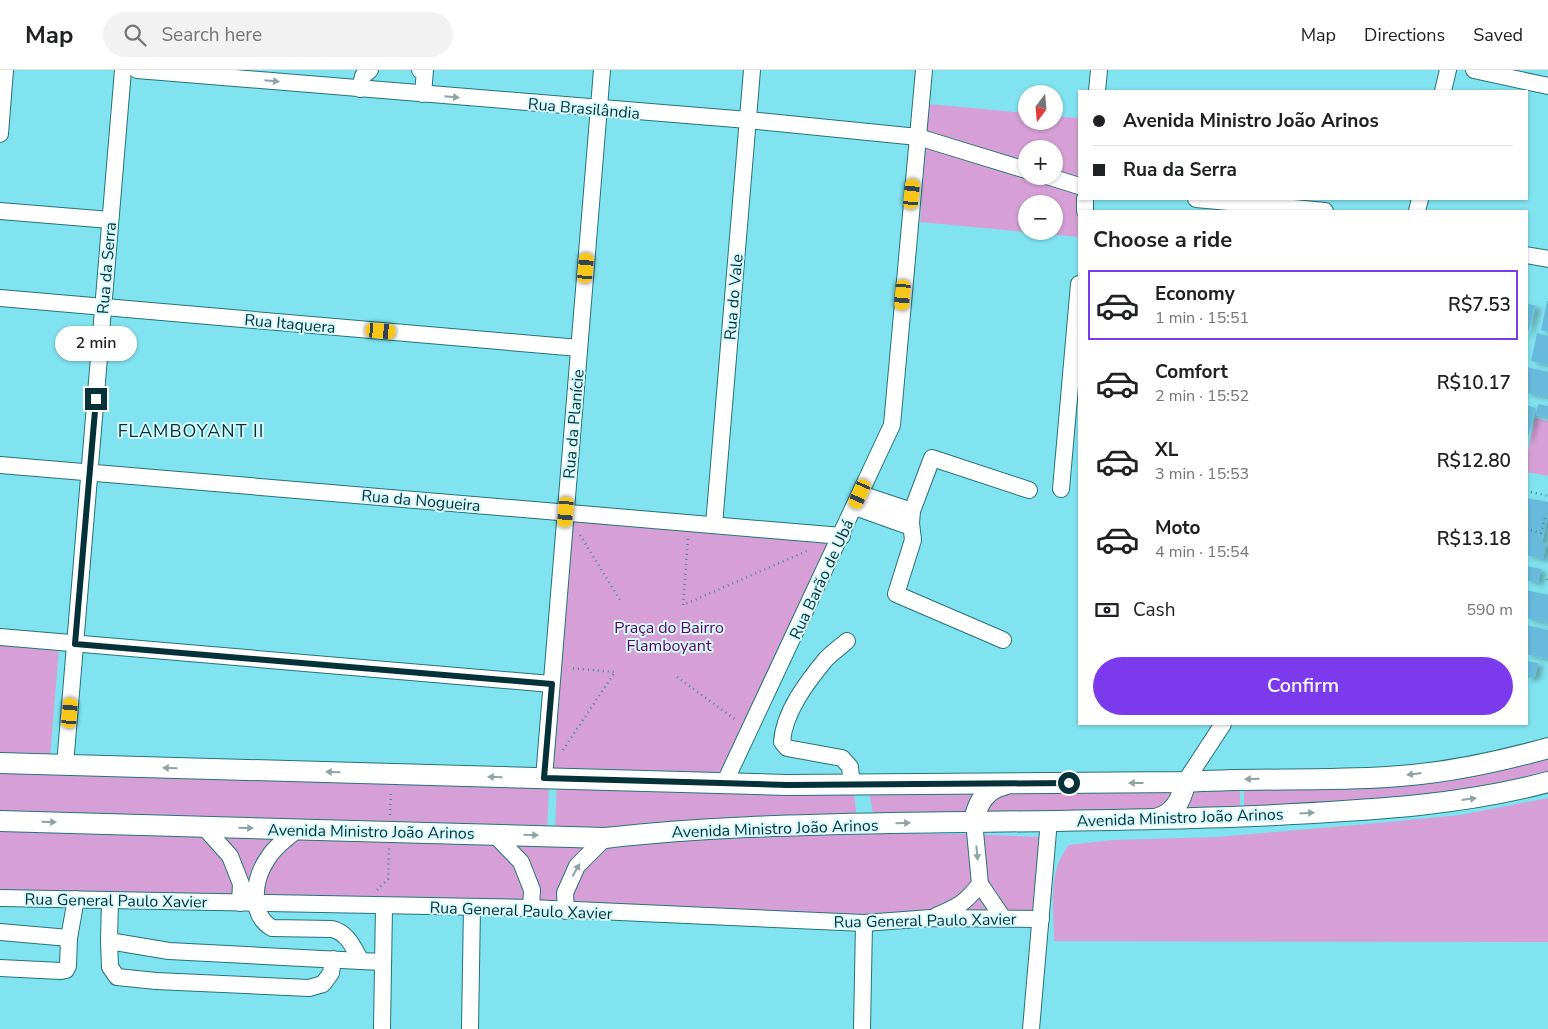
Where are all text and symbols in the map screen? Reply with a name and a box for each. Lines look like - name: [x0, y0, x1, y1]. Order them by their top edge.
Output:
- search box: [103, 12, 453, 57]
- text: Map: [25, 19, 73, 51]
- icon: search: [121, 21, 149, 49]
- text: Search here: [161, 22, 262, 48]
- text: Map: [1301, 23, 1336, 47]
- text: Directions: [1364, 23, 1445, 47]
- text: Saved: [1473, 23, 1523, 47]
- one-way arrow: [265, 78, 281, 86]
- north arrow: [1018, 85, 1062, 130]
- map controls: [1018, 85, 1063, 240]
- one-way arrow: [444, 93, 460, 101]
- street label: Rua Brasilândia: [527, 93, 641, 125]
- text: Avenida Ministro João Arinos: [1123, 108, 1379, 134]
- button: +: [1018, 140, 1063, 185]
- text: Rua da Serra: [1123, 157, 1237, 183]
- car: [902, 178, 921, 210]
- button: −: [1018, 195, 1063, 240]
- street label: Rua da Serra: [92, 221, 122, 315]
- text: Choose a ride: [1093, 225, 1232, 255]
- car: [577, 252, 594, 284]
- street label: Rua do Vale: [719, 253, 749, 341]
- car: [894, 279, 911, 311]
- text: Economy: [1155, 281, 1235, 307]
- icon: car: [1095, 283, 1140, 328]
- text: R$7.53: [1448, 292, 1511, 318]
- text: 1 min · 15:51: [1155, 307, 1249, 329]
- street label: Rua Itaquera: [243, 309, 336, 339]
- car: [365, 322, 396, 340]
- callout: 2 min: [55, 326, 137, 362]
- text: 2 min: [76, 332, 116, 354]
- text: Comfort: [1155, 359, 1228, 385]
- icon: car: [1095, 361, 1140, 406]
- street label: Rua da Planície: [558, 368, 590, 480]
- text: R$10.17: [1437, 370, 1511, 396]
- text: 2 min · 15:52: [1155, 385, 1249, 407]
- route end: [85, 388, 107, 410]
- district label: FLAMBOYANT II: [118, 419, 264, 443]
- text: XL: [1155, 437, 1178, 463]
- icon: car: [1095, 439, 1140, 484]
- text: R$12.80: [1437, 448, 1511, 474]
- text: 3 min · 15:53: [1155, 463, 1249, 485]
- car: [847, 477, 872, 511]
- street label: Rua da Nogueira: [360, 485, 481, 517]
- car: [557, 496, 574, 528]
- text: Moto: [1155, 515, 1201, 541]
- street label: Rua Barão de Ubá: [784, 516, 859, 643]
- icon: car: [1095, 517, 1140, 562]
- text: R$13.18: [1437, 526, 1511, 552]
- text: 4 min · 15:54: [1155, 541, 1249, 563]
- icon: cash: [1093, 596, 1121, 624]
- text: Cash: [1133, 597, 1175, 623]
- text: 590 m: [1466, 599, 1513, 621]
- park label: Praça do Bairro Flamboyant: [614, 617, 724, 657]
- button: Confirm: [1093, 657, 1513, 715]
- car: [61, 697, 78, 729]
- one-way arrow: [162, 764, 178, 772]
- one-way arrow: [324, 768, 340, 776]
- one-way arrow: [1406, 770, 1422, 778]
- route start: [1058, 772, 1080, 794]
- one-way arrow: [487, 773, 503, 781]
- one-way arrow: [1244, 775, 1260, 783]
- one-way arrow: [1128, 779, 1144, 787]
- one-way arrow: [1462, 795, 1478, 803]
- street label: Avenida Ministro João Arinos: [1076, 803, 1284, 833]
- one-way arrow: [1300, 808, 1316, 816]
- street label: Avenida Ministro João Arinos: [671, 814, 879, 844]
- one-way arrow: [41, 818, 57, 826]
- street label: Avenida Ministro João Arinos: [267, 819, 475, 845]
- one-way arrow: [895, 819, 911, 827]
- one-way arrow: [238, 824, 254, 832]
- one-way arrow: [523, 831, 539, 839]
- one-way arrow: [973, 845, 981, 861]
- one-way arrow: [572, 863, 580, 878]
- street label: Rua General Paulo Xavier: [24, 888, 208, 914]
- street label: Rua General Paulo Xavier: [429, 897, 613, 925]
- street label: Rua General Paulo Xavier: [833, 908, 1017, 934]

